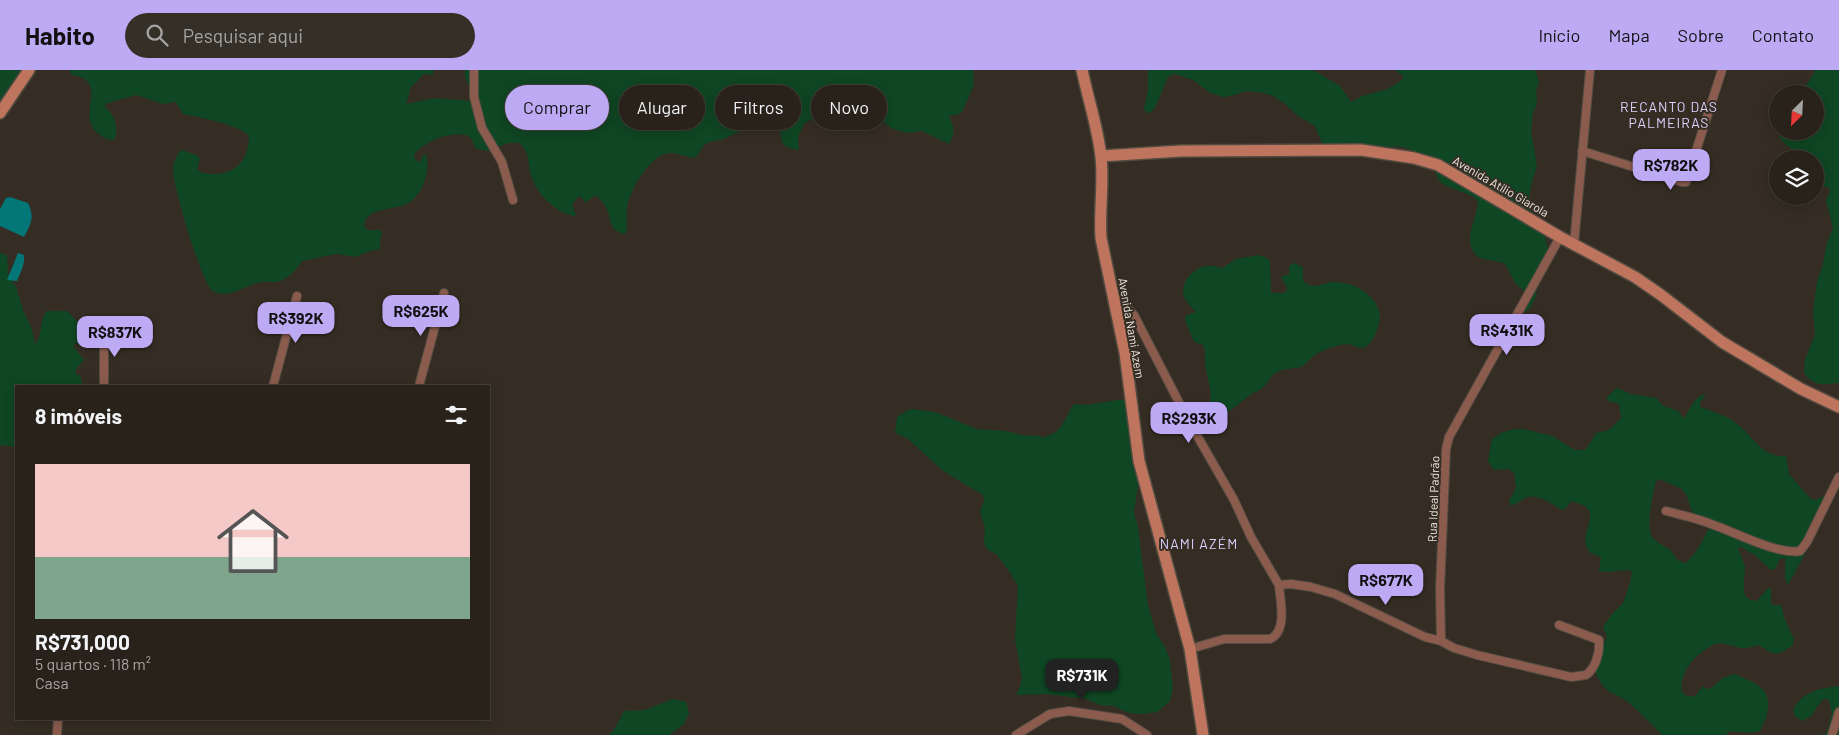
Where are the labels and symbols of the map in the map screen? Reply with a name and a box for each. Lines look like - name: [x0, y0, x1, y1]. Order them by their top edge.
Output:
- north arrow: [1769, 85, 1824, 140]
- district label: RECANTO DAS PALMEIRAS: [1620, 98, 1718, 131]
- pin: R$782K: [1630, 148, 1712, 191]
- street label: Avenida Atílio Giarola: [1450, 153, 1552, 219]
- street label: Avenida Nami Azem: [1116, 277, 1148, 380]
- pin: R$625K: [380, 294, 462, 337]
- pin: R$392K: [255, 302, 337, 344]
- pin: R$431K: [1466, 314, 1548, 356]
- pin: R$837K: [74, 316, 156, 358]
- pin: R$293K: [1148, 402, 1230, 444]
- street label: Rua Ideal Padrão: [1424, 456, 1442, 542]
- district label: NAMI AZÉM: [1160, 535, 1238, 552]
- pin: R$677K: [1345, 564, 1427, 606]
- pin: R$731K: [1041, 658, 1123, 701]

